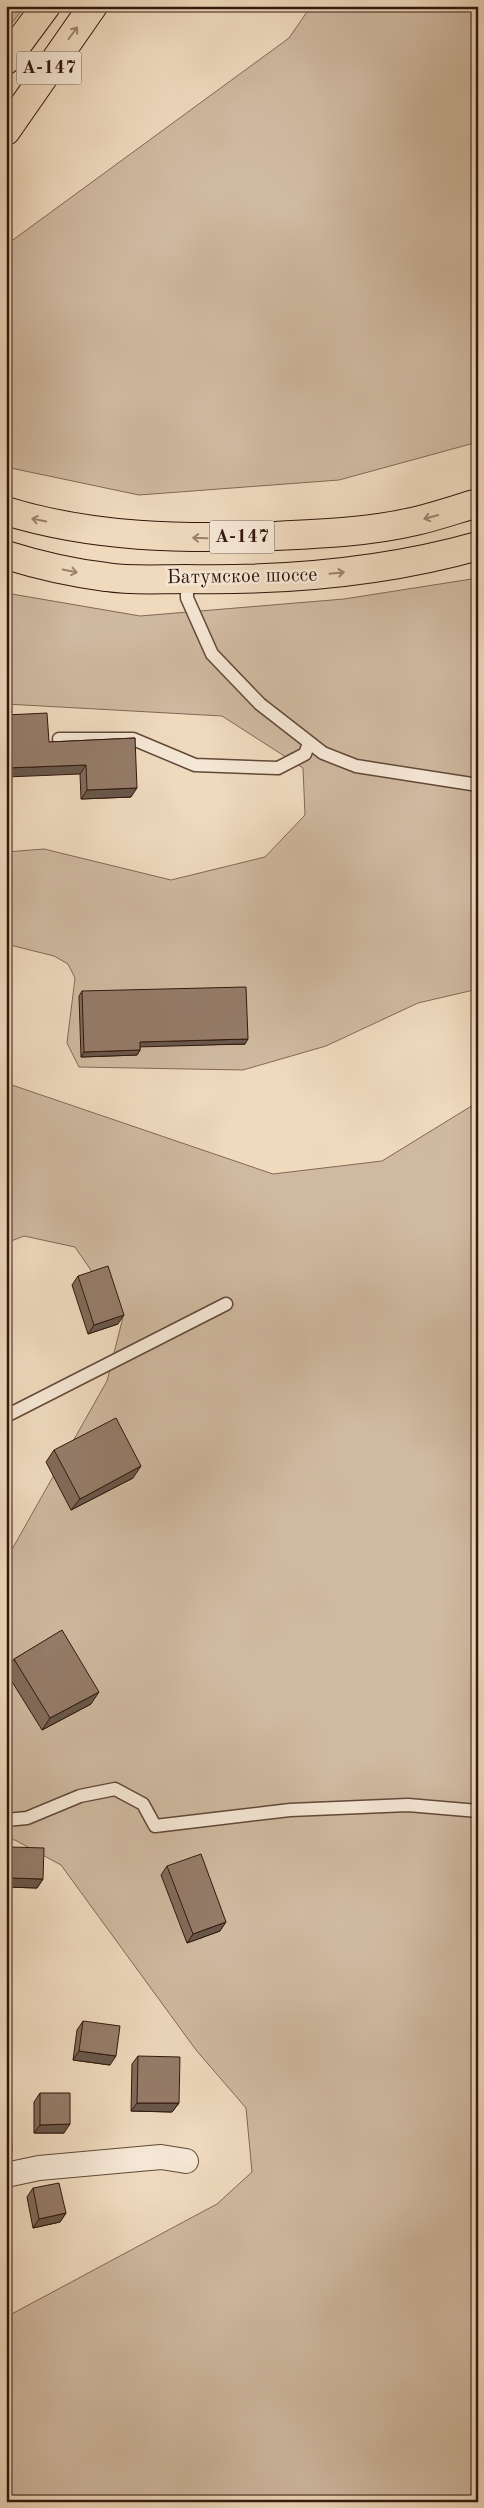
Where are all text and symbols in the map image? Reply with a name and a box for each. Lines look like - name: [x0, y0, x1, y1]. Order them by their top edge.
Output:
- one-way arrow: [68, 26, 78, 40]
- road number: А-147: [17, 52, 82, 84]
- one-way arrow: [423, 512, 439, 522]
- one-way arrow: [31, 514, 47, 524]
- road number: А-147: [210, 520, 274, 554]
- one-way arrow: [192, 533, 208, 542]
- one-way arrow: [62, 566, 78, 576]
- street label: Батумское шоссе: [166, 566, 318, 588]
- one-way arrow: [329, 568, 345, 578]

